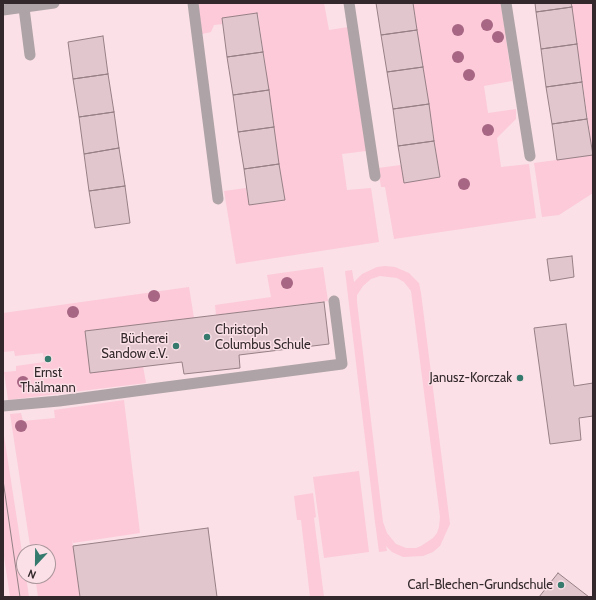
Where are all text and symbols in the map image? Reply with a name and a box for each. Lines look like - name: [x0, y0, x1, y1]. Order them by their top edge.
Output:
- place label: Christoph Columbus Schule: [215, 322, 311, 353]
- place label: Bücherei Sandow e.V.: [101, 331, 168, 362]
- marker: Christoph Columbus Schule: [202, 332, 212, 342]
- marker: Bücherei Sandow e.V.: [171, 341, 181, 351]
- marker: Ernst Thälmann: [43, 354, 53, 364]
- place label: Ernst Thälmann: [20, 365, 76, 396]
- place label: Janusz-Korczak: [430, 370, 512, 386]
- marker: Janusz-Korczak: [515, 373, 525, 383]
- north arrow: [16, 544, 56, 584]
- text: N: [26, 566, 38, 582]
- place label: Carl-Blechen-Grundschule: [407, 577, 553, 593]
- marker: Carl-Blechen-Grundschule: [556, 580, 566, 590]

